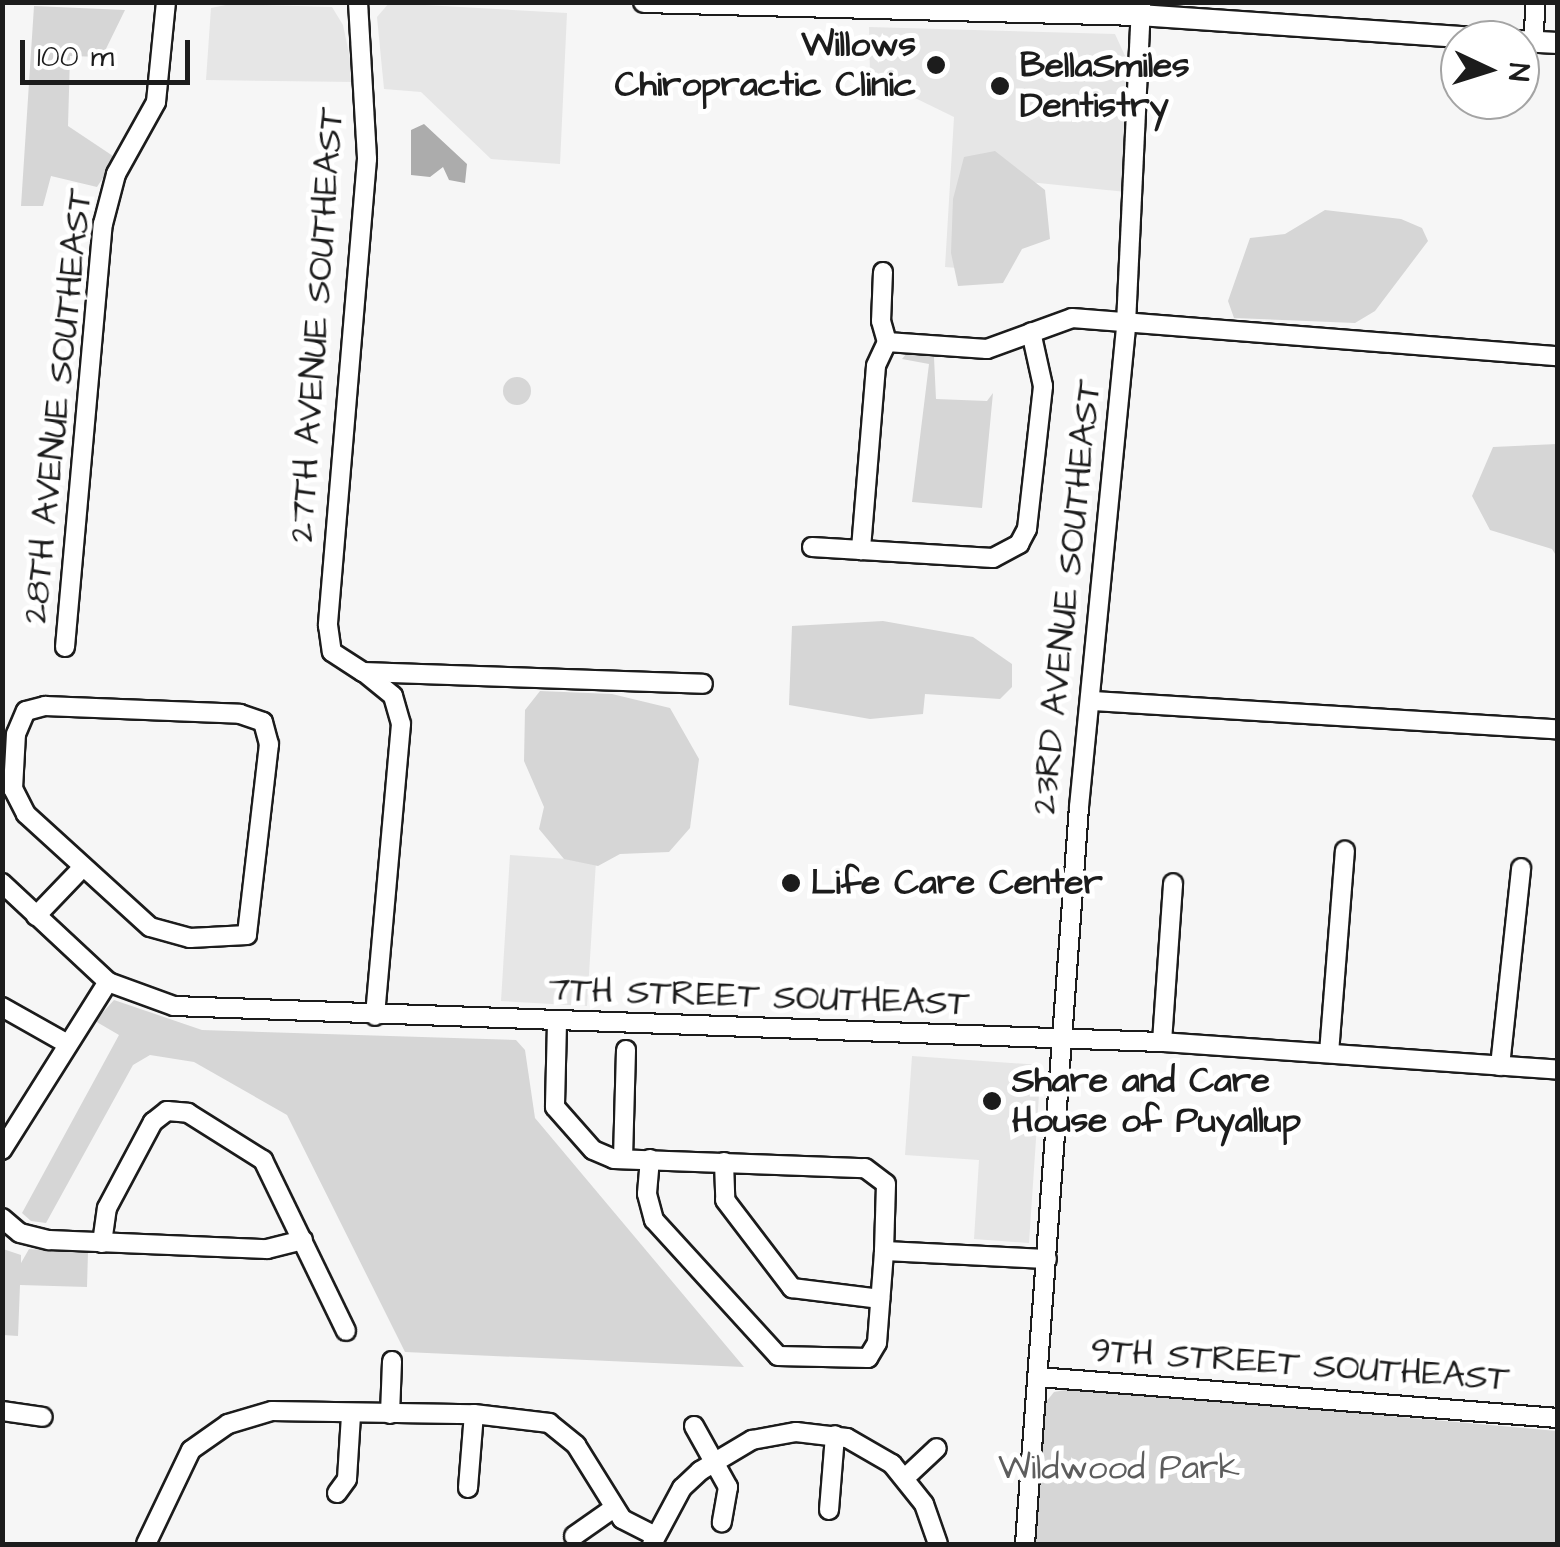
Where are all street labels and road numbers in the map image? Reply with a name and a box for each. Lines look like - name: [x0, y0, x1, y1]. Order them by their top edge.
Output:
- street label: 27TH AVENUE SOUTHEAST: [281, 106, 353, 544]
- street label: 28TH AVENUE SOUTHEAST: [14, 186, 102, 626]
- street label: 23RD AVENUE SOUTHEAST: [1023, 378, 1111, 816]
- street label: 7TH STREET SOUTHEAST: [548, 969, 970, 1025]
- street label: 9TH STREET SOUTHEAST: [1089, 1329, 1511, 1401]

